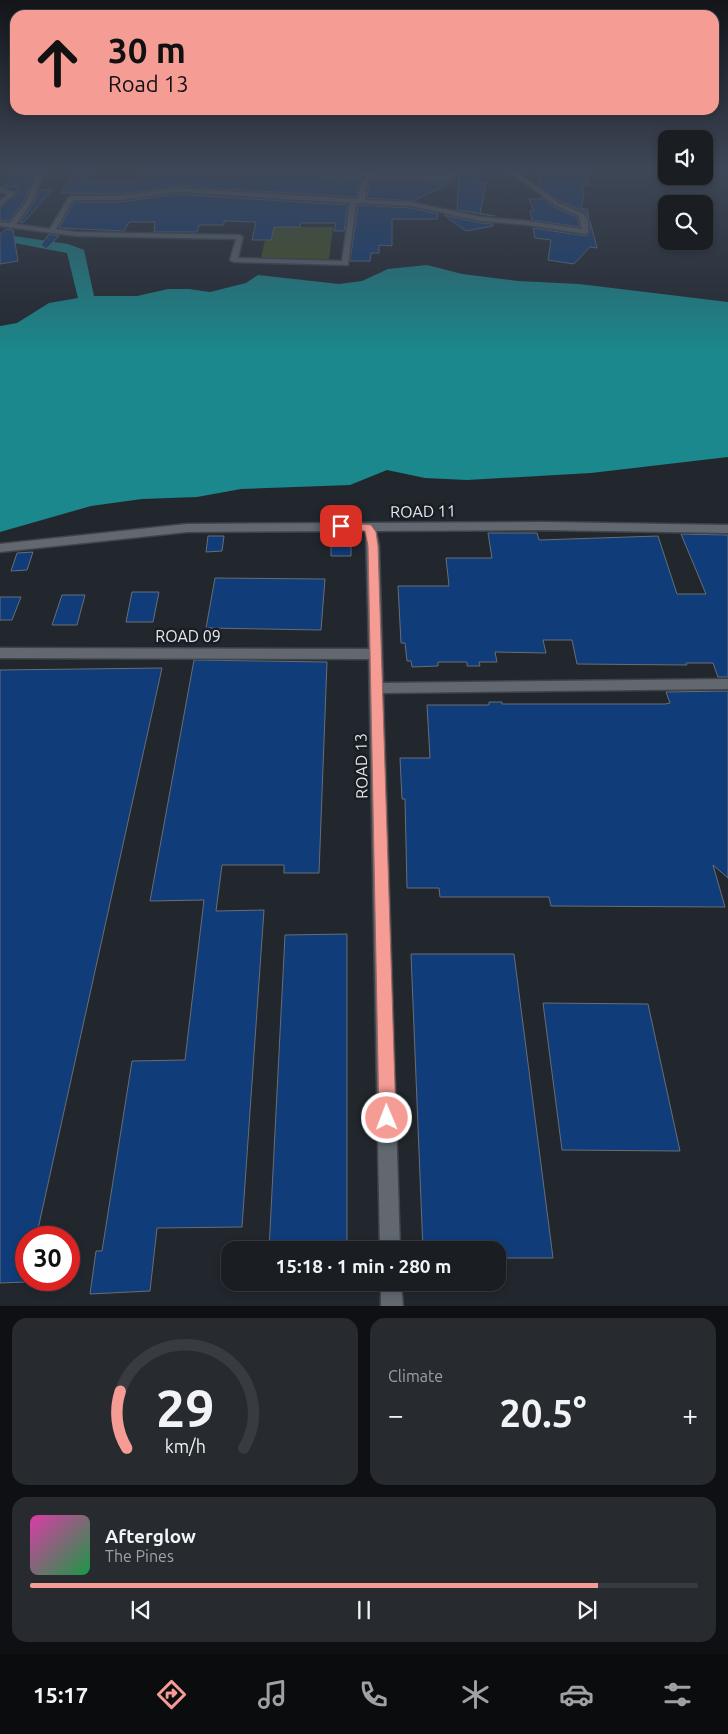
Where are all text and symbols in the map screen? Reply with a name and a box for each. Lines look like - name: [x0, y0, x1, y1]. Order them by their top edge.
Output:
- icon: ahead: [25, 30, 90, 95]
- text: 30 m: [108, 30, 186, 70]
- text: Road 13: [108, 71, 189, 96]
- map controls: [658, 130, 713, 250]
- button: sound: [658, 130, 713, 185]
- button: search: [658, 195, 713, 250]
- street label: ROAD 11: [390, 501, 456, 521]
- pin: [320, 505, 362, 547]
- icon: arrive: [327, 512, 355, 540]
- street label: ROAD 09: [155, 627, 221, 645]
- street label: ROAD 13: [351, 733, 371, 799]
- position arrow: [360, 1091, 412, 1143]
- speed limit sign: 30: [15, 1226, 80, 1291]
- text: 15:18 · 1 min · 280 m: [276, 1255, 451, 1277]
- text: Climate: [388, 1367, 443, 1385]
- text: 29: [156, 1379, 214, 1437]
- text: 20.5°: [499, 1392, 587, 1434]
- text: −: [388, 1399, 404, 1430]
- text: +: [682, 1399, 698, 1430]
- text: km/h: [164, 1436, 206, 1456]
- text: Afterglow: [105, 1525, 196, 1547]
- text: The Pines: [105, 1547, 174, 1565]
- icon: previous: [127, 1596, 155, 1624]
- icon: pause: [350, 1596, 378, 1624]
- icon: next: [573, 1596, 601, 1624]
- icon: directions: [154, 1677, 189, 1712]
- icon: music: [255, 1677, 290, 1712]
- icon: phone: [356, 1677, 391, 1712]
- icon: climate: [458, 1677, 493, 1712]
- icon: car: [559, 1677, 594, 1712]
- icon: filters: [660, 1677, 695, 1712]
- text: 15:17: [33, 1682, 88, 1707]

